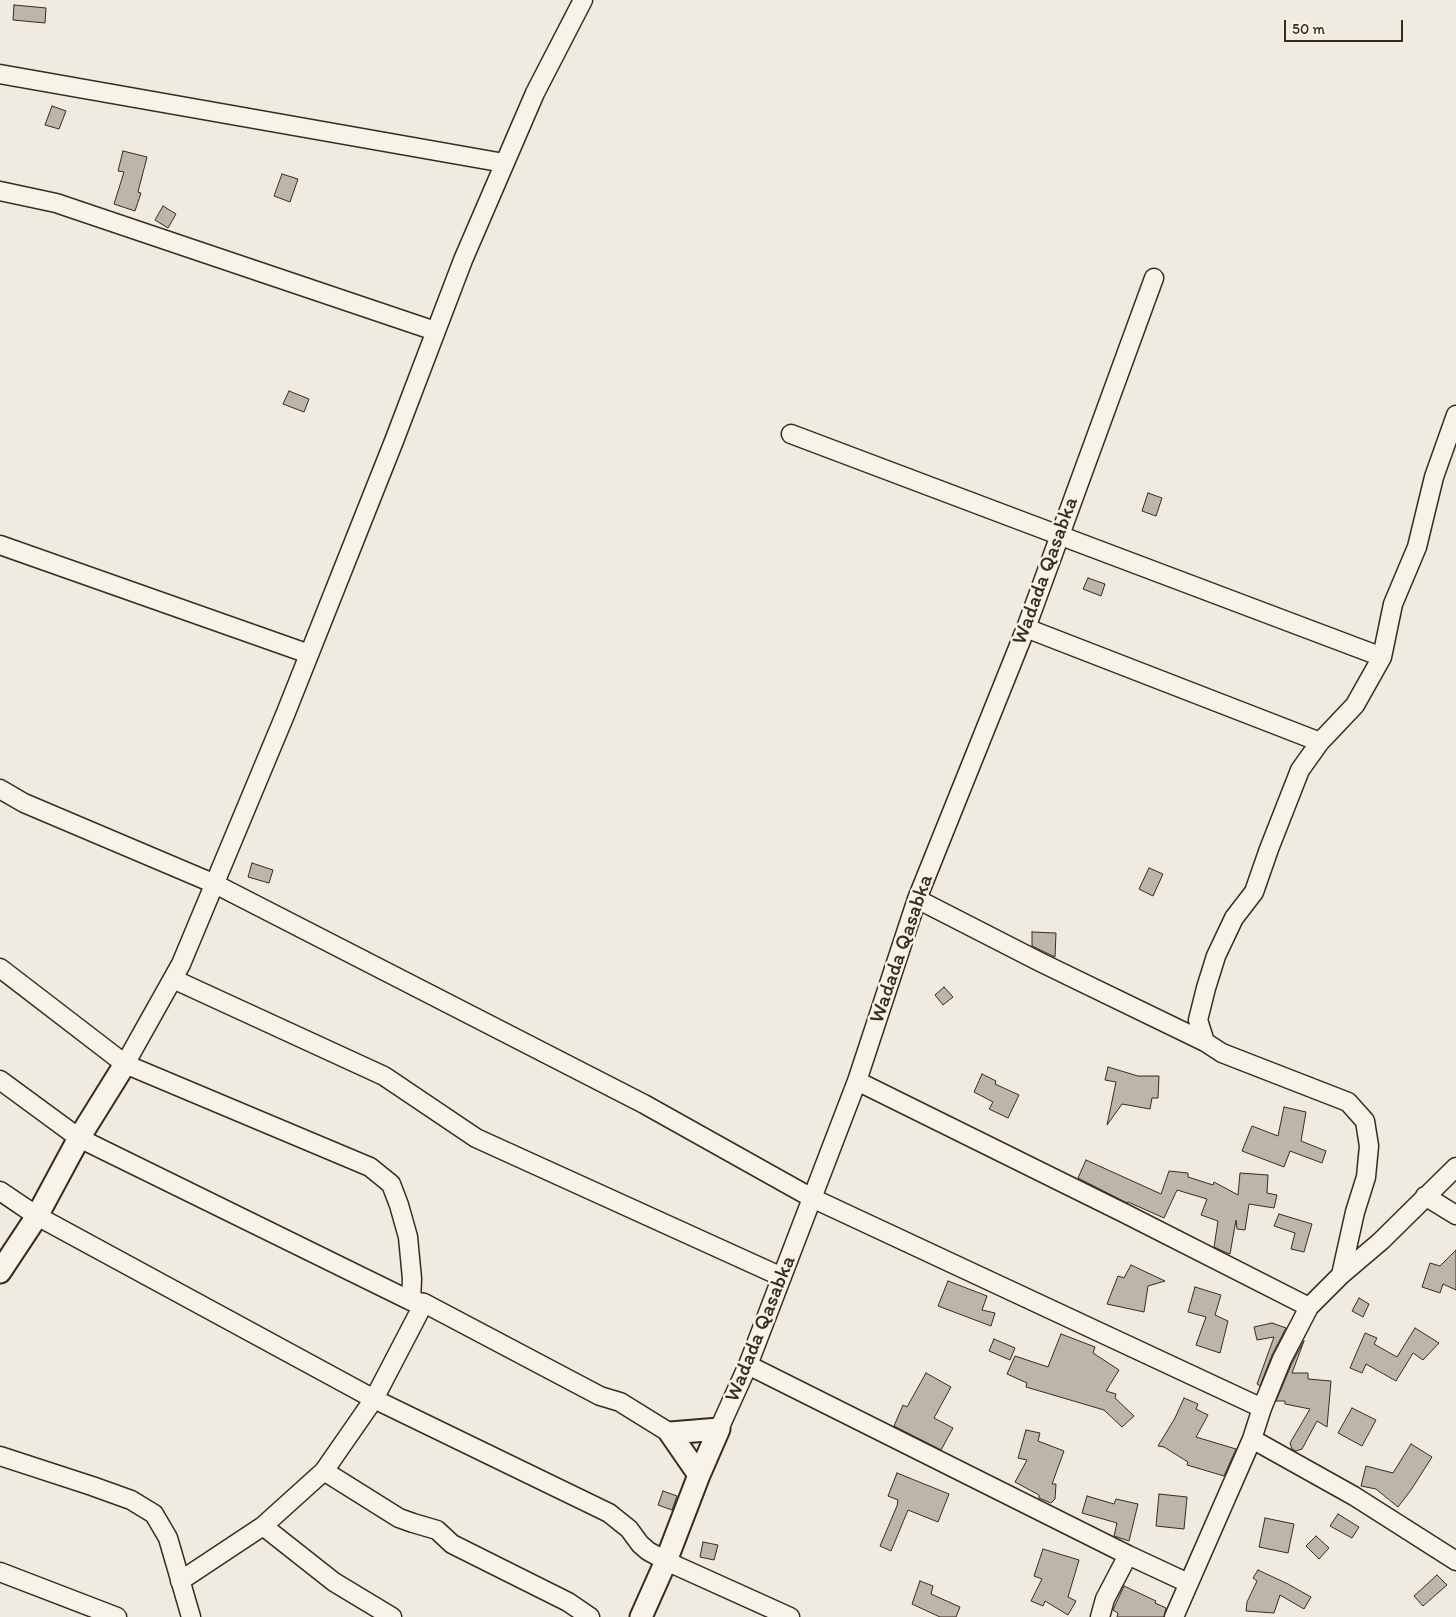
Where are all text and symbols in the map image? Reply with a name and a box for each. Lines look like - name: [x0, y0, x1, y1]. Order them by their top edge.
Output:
- scale bar: [1286, 10, 1405, 42]
- text: 50 m: [1292, 20, 1325, 38]
- street label: Wadada Qasabka: [1008, 494, 1084, 648]
- street label: Wadada Qasabka: [865, 871, 939, 1027]
- street label: Wadada Qasabka: [720, 1252, 802, 1406]

